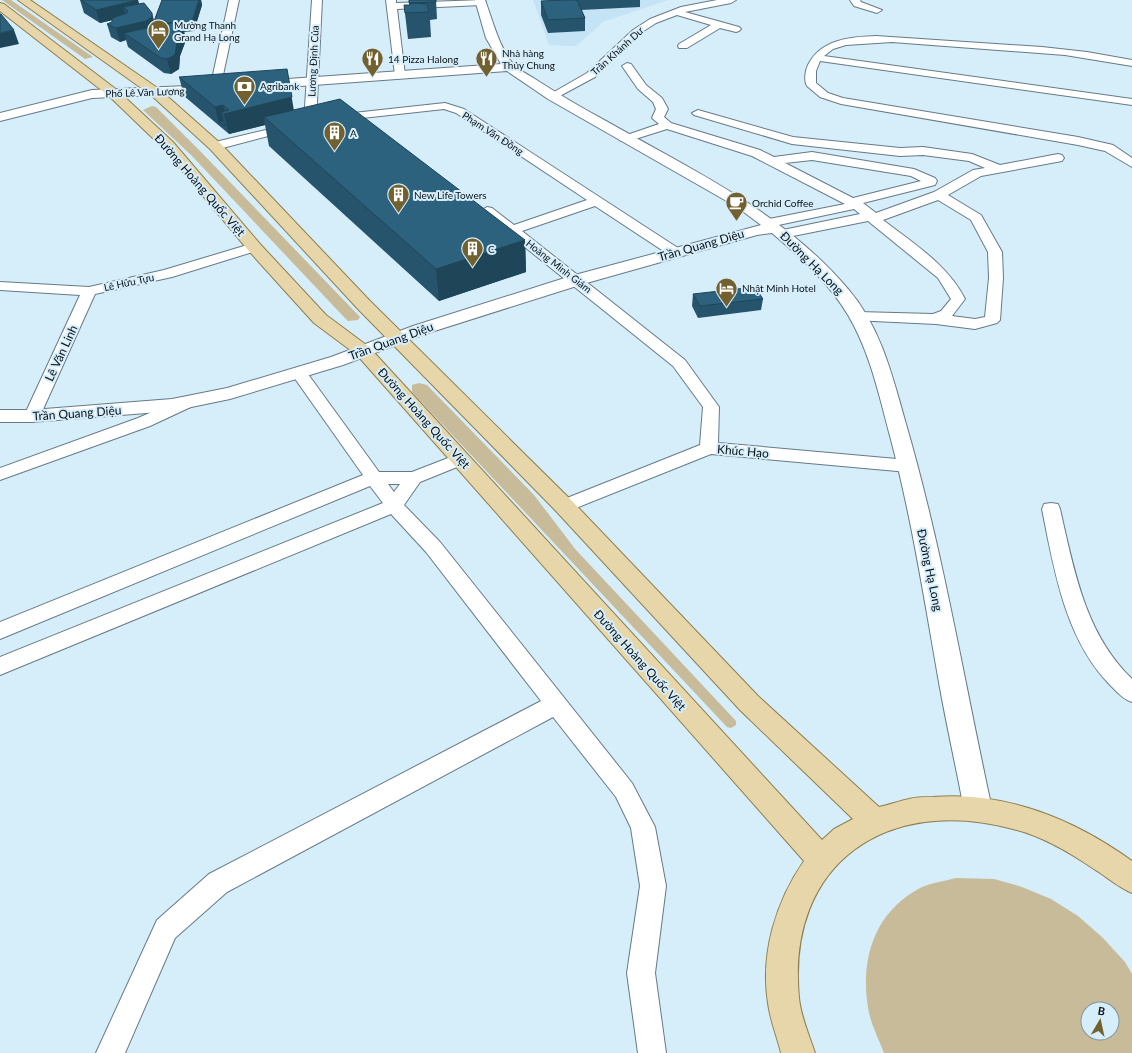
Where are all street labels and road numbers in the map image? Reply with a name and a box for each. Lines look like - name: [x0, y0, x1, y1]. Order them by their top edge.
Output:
- street label: Trần Khánh Dư: [588, 24, 646, 78]
- street label: Lương Định Của: [305, 25, 321, 97]
- street label: Phố Lê Văn Lương: [105, 85, 185, 99]
- street label: Phạm Văn Đồng: [460, 109, 526, 157]
- street label: Đường Hoàng Quốc Việt: [151, 131, 249, 240]
- street label: Trần Quang Diệu: [656, 226, 746, 264]
- street label: Đường Hạ Long: [777, 228, 847, 298]
- street label: Hoàng Minh Giám: [524, 237, 594, 295]
- street label: Lê Hữu Tựu: [103, 271, 155, 293]
- street label: Trần Quang Diệu: [347, 319, 435, 363]
- street label: Lê Văn Linh: [41, 323, 81, 383]
- street label: Đường Hoàng Quốc Việt: [375, 364, 474, 472]
- street label: Trần Quang Diệu: [32, 402, 122, 424]
- street label: Khúc Hạo: [716, 441, 770, 461]
- street label: Đường Hạ Long: [914, 528, 946, 612]
- street label: Đường Hoàng Quốc Việt: [591, 606, 690, 714]

